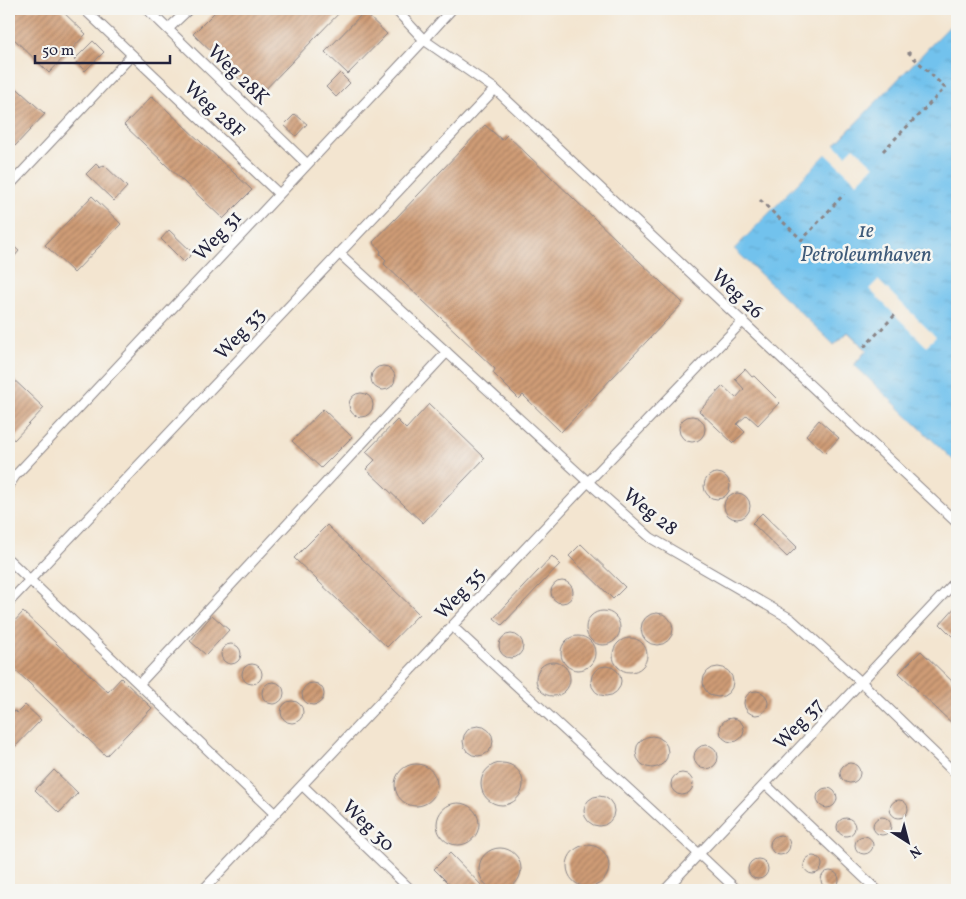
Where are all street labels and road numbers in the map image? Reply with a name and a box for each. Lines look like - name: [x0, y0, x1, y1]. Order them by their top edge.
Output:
- street label: Weg 28K: [200, 39, 275, 112]
- street label: Weg 28F: [177, 75, 250, 146]
- street label: Weg 31: [188, 205, 249, 268]
- street label: Weg 26: [704, 263, 769, 326]
- street label: Weg 33: [209, 302, 272, 367]
- street label: Weg 28: [616, 482, 683, 543]
- street label: Weg 35: [429, 562, 492, 627]
- street label: Weg 37: [768, 692, 831, 757]
- street label: Weg 30: [335, 794, 400, 859]

